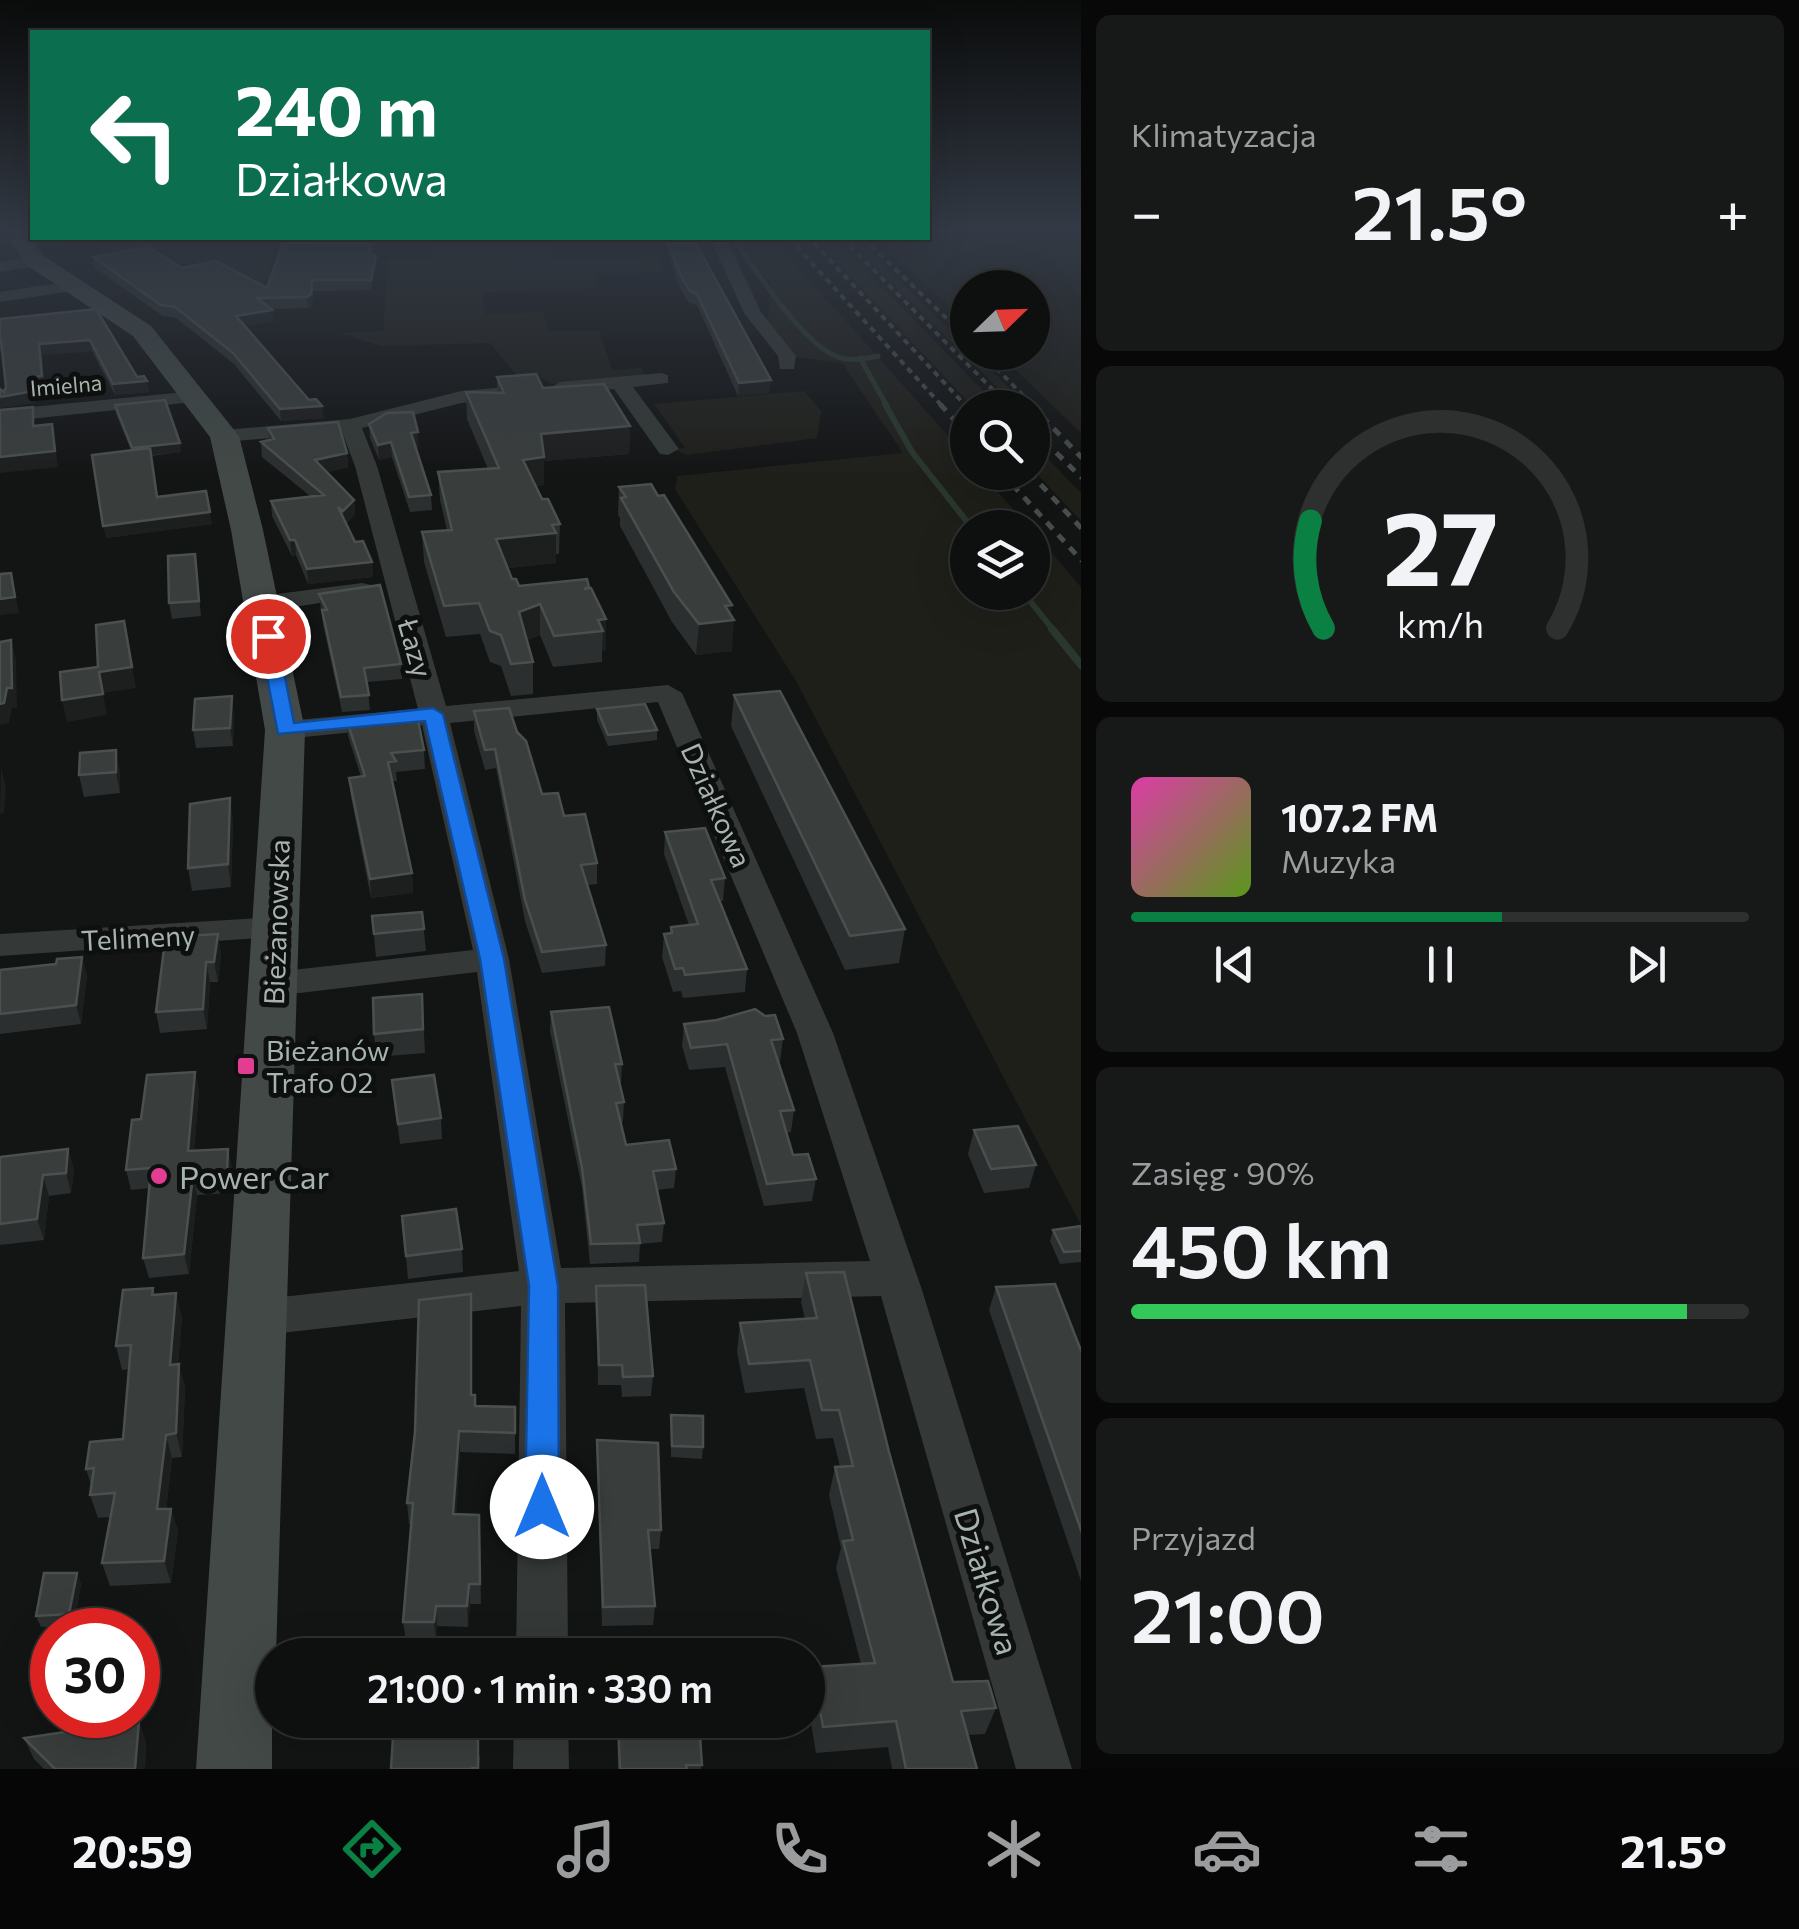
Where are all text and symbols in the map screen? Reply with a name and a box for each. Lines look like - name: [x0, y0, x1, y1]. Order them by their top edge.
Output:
- text: 240 m: [235, 65, 438, 150]
- icon: left: [70, 70, 200, 200]
- text: Klimatyzacja: [1131, 114, 1317, 154]
- text: Działkowa: [235, 150, 448, 205]
- text: 21.5°: [1352, 164, 1527, 255]
- text: −: [1131, 177, 1162, 244]
- text: +: [1717, 177, 1749, 244]
- north arrow: [950, 270, 1050, 370]
- map controls: [950, 270, 1050, 610]
- street label: Imielna: [29, 368, 103, 402]
- button: search: [950, 390, 1050, 490]
- text: 27: [1382, 480, 1498, 607]
- button: layers: [950, 510, 1050, 610]
- pin: [226, 594, 311, 679]
- text: km/h: [1397, 602, 1483, 645]
- icon: arrive: [241, 609, 296, 664]
- street label: Łazy: [391, 614, 441, 681]
- street label: Działkowa: [675, 738, 759, 872]
- text: 107.2 FM: [1281, 793, 1438, 840]
- street label: Bieżanowska: [256, 839, 296, 1005]
- text: Muzyka: [1281, 840, 1396, 880]
- street label: Telimeny: [80, 917, 196, 957]
- icon: previous: [1207, 937, 1262, 992]
- icon: pause: [1413, 937, 1468, 992]
- icon: next: [1619, 937, 1674, 992]
- place label: Bieżanów Trafo 02: [266, 1033, 389, 1099]
- marker: Bieżanów Trafo 02: [235, 1055, 257, 1077]
- text: Zasięg · 90%: [1131, 1152, 1315, 1192]
- place label: Power Car: [179, 1156, 330, 1196]
- marker: Power Car: [148, 1165, 170, 1187]
- text: 450 km: [1131, 1202, 1392, 1293]
- position arrow: [490, 1455, 594, 1559]
- street label: Działkowa: [947, 1503, 1029, 1659]
- text: Przyjazd: [1131, 1517, 1256, 1557]
- text: 21:00: [1131, 1567, 1325, 1658]
- speed limit sign: 30: [30, 1608, 160, 1738]
- text: 21:00 · 1 min · 330 m: [367, 1664, 713, 1711]
- icon: directions: [337, 1814, 407, 1884]
- icon: music: [551, 1814, 621, 1884]
- icon: phone: [765, 1814, 835, 1884]
- icon: climate: [979, 1814, 1049, 1884]
- icon: car: [1192, 1814, 1262, 1884]
- icon: filters: [1406, 1814, 1476, 1884]
- text: 20:59: [72, 1822, 193, 1877]
- text: 21.5°: [1620, 1822, 1727, 1877]

